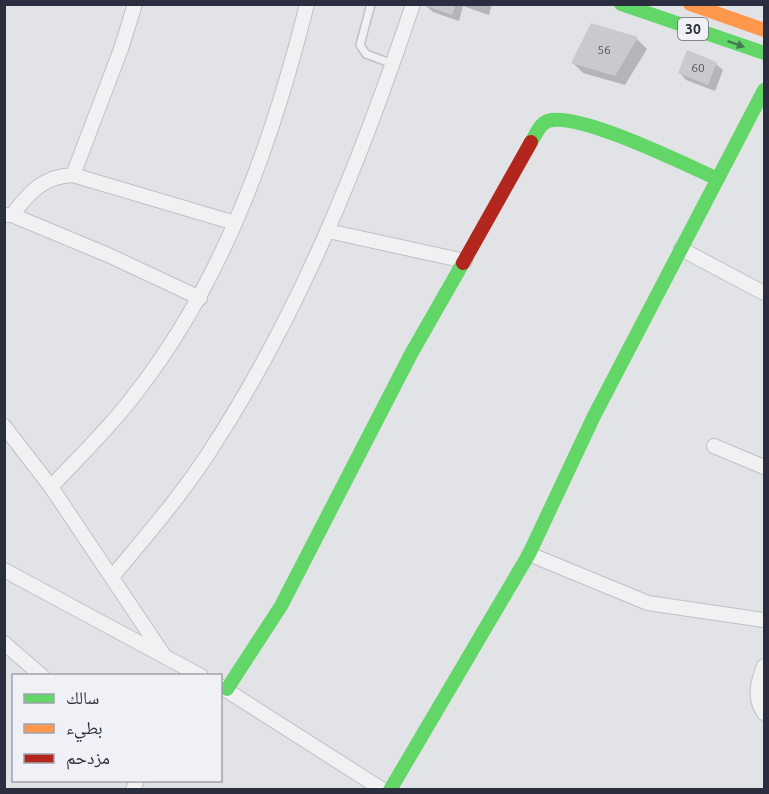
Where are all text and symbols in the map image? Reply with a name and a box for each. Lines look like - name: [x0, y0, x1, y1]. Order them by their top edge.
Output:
- road number: 30: [678, 18, 708, 40]
- one-way arrow: [727, 39, 745, 49]
- house number: 56: [597, 43, 611, 56]
- house number: 60: [691, 61, 705, 74]
- legend: [12, 674, 222, 782]
- text: سالك: [66, 687, 99, 707]
- text: بطيء: [66, 717, 103, 743]
- text: مزدحم: [66, 747, 110, 770]

